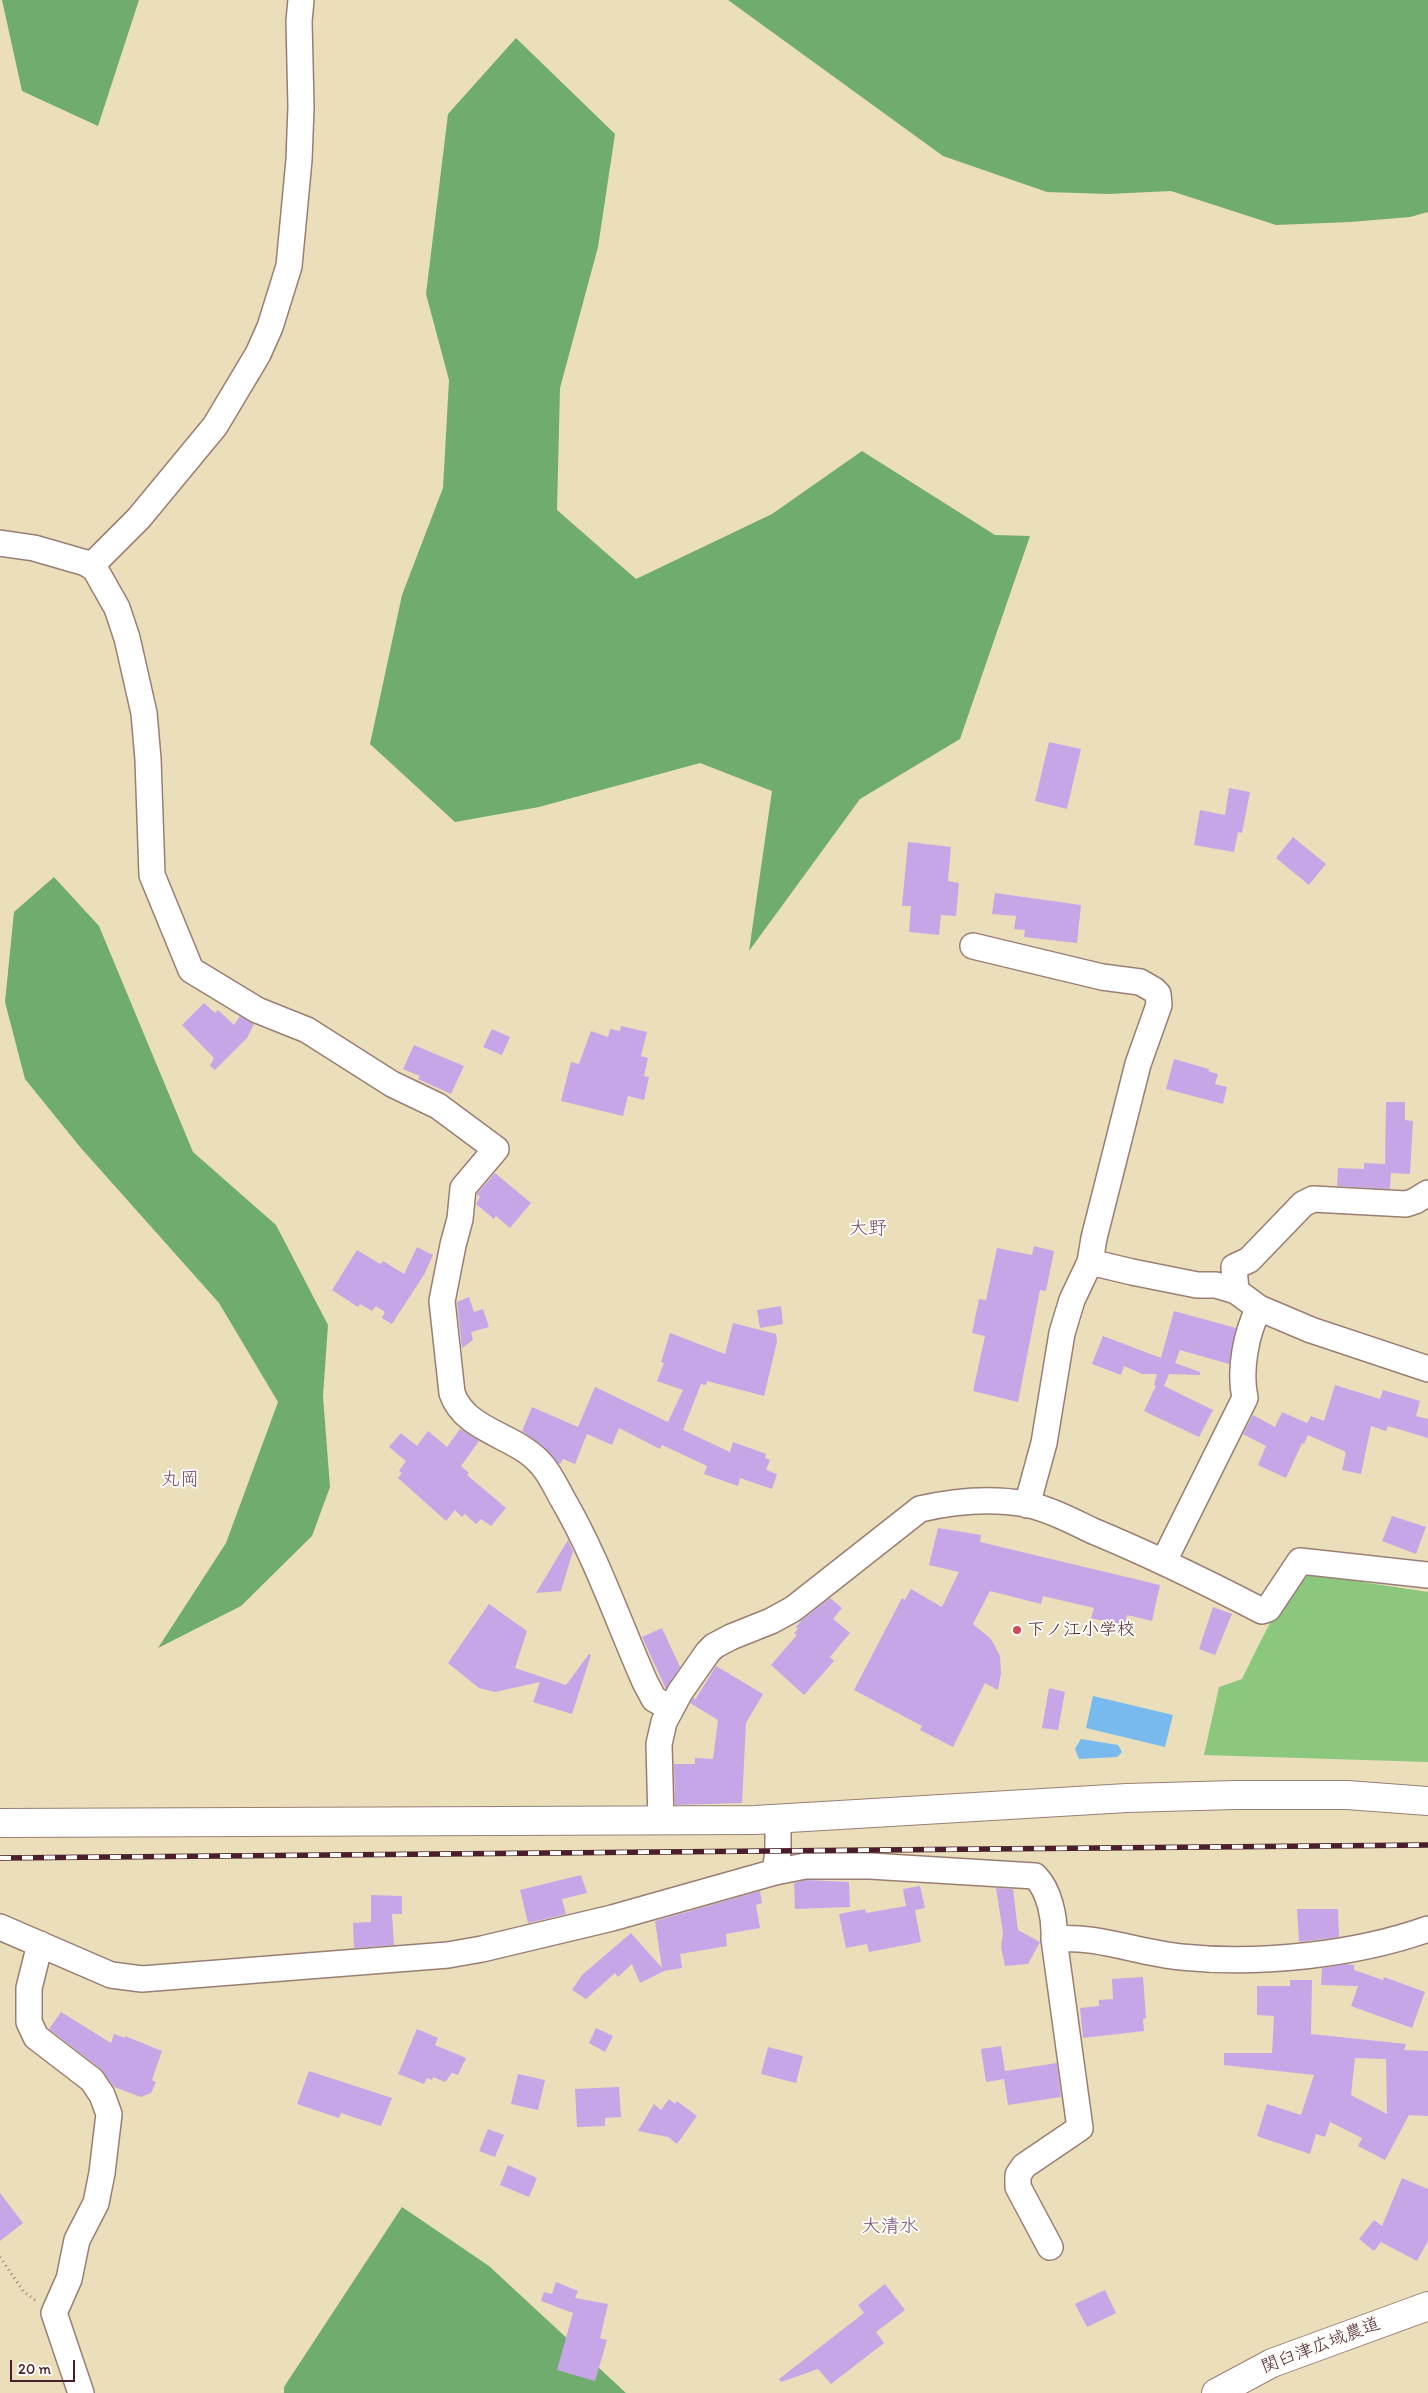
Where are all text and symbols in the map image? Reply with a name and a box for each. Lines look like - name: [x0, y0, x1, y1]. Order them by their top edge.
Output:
- district label: 大野: [849, 1218, 887, 1240]
- district label: 丸岡: [161, 1469, 199, 1491]
- place label: 下ノ江小学校: [1027, 1619, 1135, 1641]
- marker: 下ノ江小学校: [1011, 1624, 1023, 1636]
- district label: 大清水: [862, 2216, 918, 2238]
- street label: 関臼津広域農道: [1258, 2313, 1384, 2379]
- scale bar: [12, 2350, 78, 2382]
- text: 20 m: [18, 2360, 51, 2378]

